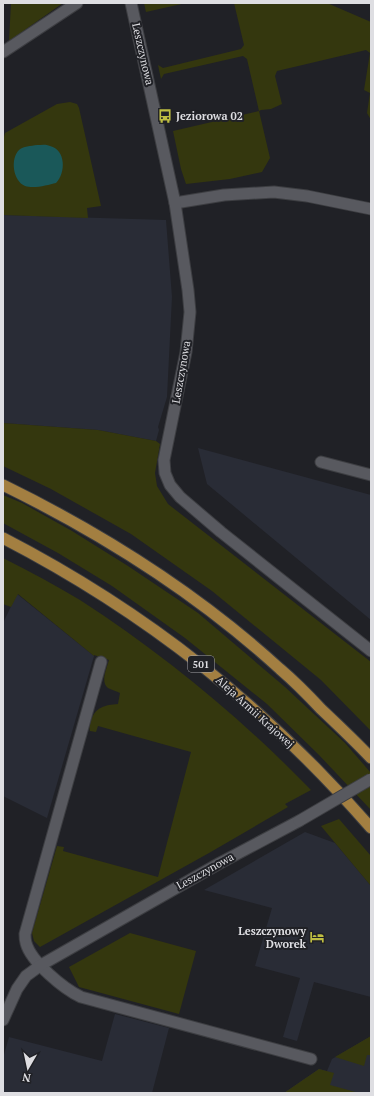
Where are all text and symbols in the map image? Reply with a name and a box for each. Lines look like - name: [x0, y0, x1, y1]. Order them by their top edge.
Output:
- street label: Leszczynowa: [129, 22, 157, 87]
- bus stop icon: Jeziorowa 02: [157, 108, 173, 124]
- place label: Jeziorowa 02: [176, 109, 243, 123]
- street label: Leszczynowa: [169, 339, 193, 404]
- road number: 501: [188, 656, 214, 672]
- street label: Aleja Armii Krajowej: [213, 673, 297, 751]
- street label: Leszczynowa: [174, 849, 236, 892]
- place label: Leszczynowy Dworek: [238, 924, 307, 951]
- hotel icon: Leszczynowy Dworek: [309, 929, 325, 945]
- north arrow: [8, 1048, 48, 1088]
- text: N: [21, 1070, 32, 1085]

